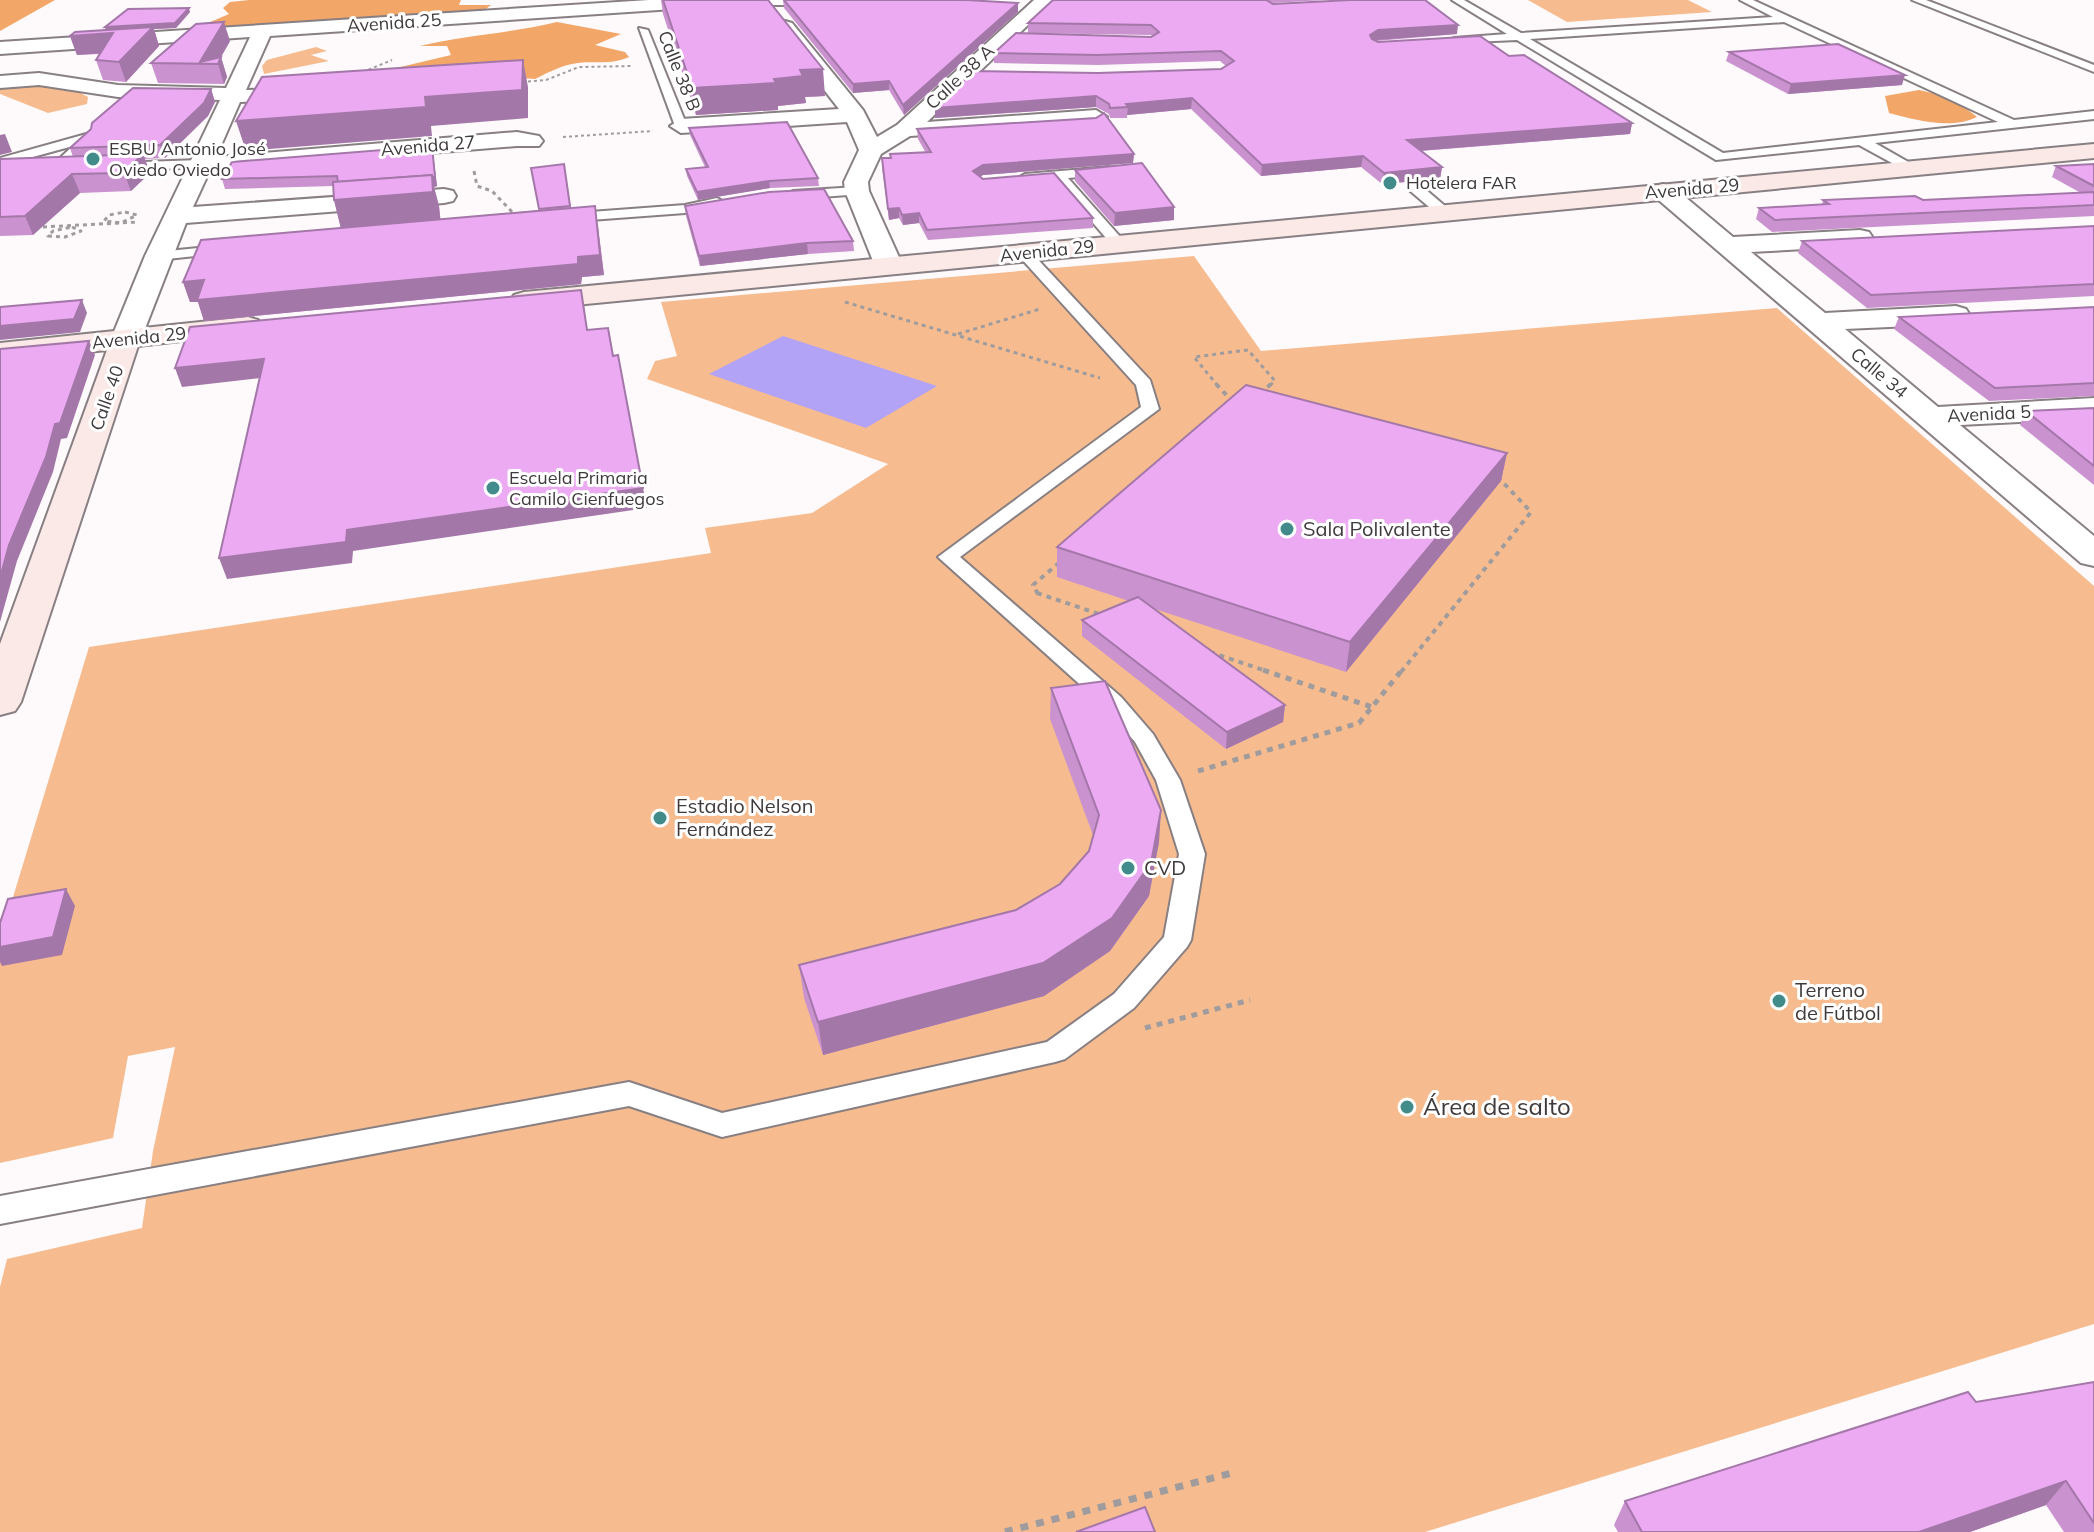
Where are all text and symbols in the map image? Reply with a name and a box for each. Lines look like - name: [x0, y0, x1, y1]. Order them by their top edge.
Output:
- street label: Avenida 25: [346, 8, 442, 37]
- street label: Calle 38 B: [653, 27, 706, 114]
- street label: Calle 38 A: [921, 39, 999, 114]
- street label: Avenida 27: [380, 130, 476, 161]
- place label: ESBU Antonio José Oviedo Oviedo: [109, 137, 266, 181]
- marker: ESBU Antonio José Oviedo Oviedo: [84, 150, 102, 168]
- place label: Hotelera FAR: [1406, 171, 1517, 194]
- street label: Avenida 29: [1644, 173, 1740, 204]
- marker: Hotelera FAR: [1381, 174, 1399, 192]
- street label: Avenida 29: [999, 234, 1095, 267]
- street label: Avenida 29: [91, 321, 187, 354]
- street label: Calle 34: [1846, 342, 1913, 403]
- street label: Calle 40: [85, 362, 128, 433]
- street label: Avenida 5: [1946, 400, 2032, 427]
- place label: Escuela Primaria Camilo Cienfuegos: [509, 466, 664, 510]
- marker: Escuela Primaria Camilo Cienfuegos: [484, 479, 502, 497]
- place label: Sala Polivalente: [1303, 516, 1451, 541]
- marker: Sala Polivalente: [1278, 520, 1296, 538]
- place label: Estadio Nelson Fernández: [676, 793, 813, 841]
- marker: Estadio Nelson Fernández: [651, 809, 669, 827]
- place label: CVD: [1144, 855, 1186, 880]
- marker: CVD: [1119, 859, 1137, 877]
- place label: Terreno de Fútbol: [1795, 977, 1881, 1025]
- marker: Terreno de Fútbol: [1770, 992, 1788, 1010]
- place label: Área de salto: [1423, 1091, 1571, 1121]
- marker: Área de salto: [1398, 1098, 1416, 1116]

